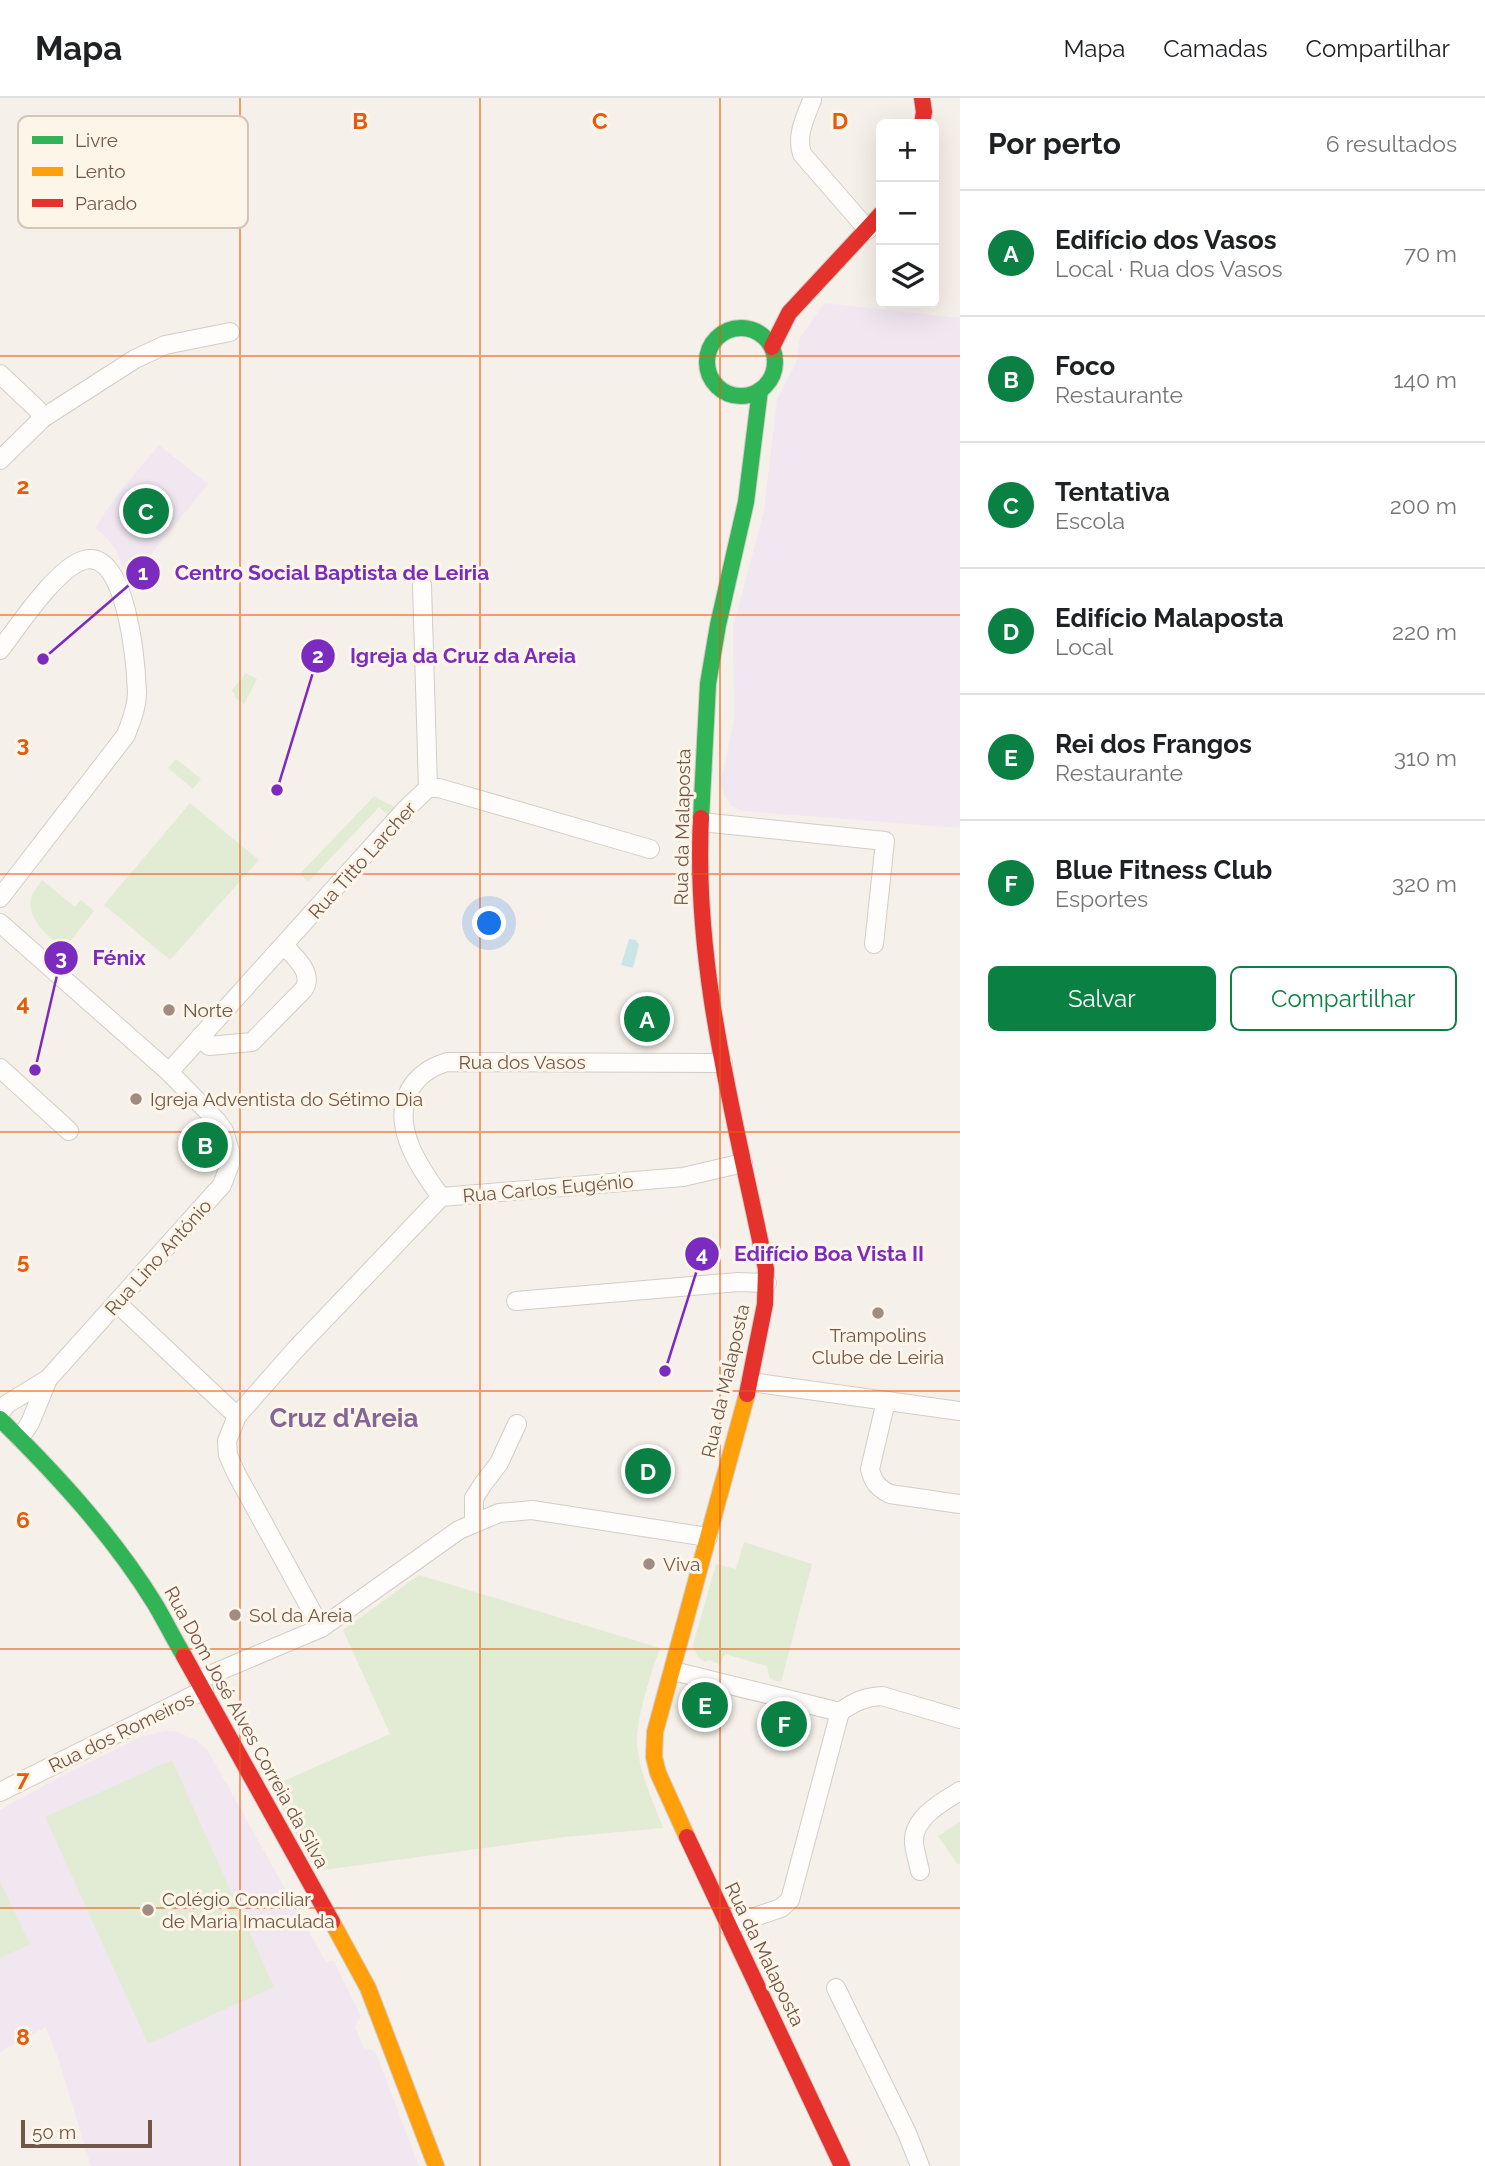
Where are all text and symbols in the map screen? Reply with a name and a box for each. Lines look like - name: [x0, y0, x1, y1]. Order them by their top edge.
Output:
- text: Mapa: [35, 29, 122, 68]
- text: Mapa: [1063, 34, 1125, 63]
- text: Camadas: [1163, 34, 1268, 63]
- text: Compartilhar: [1306, 34, 1450, 63]
- text: B: [352, 107, 368, 134]
- text: C: [592, 107, 608, 134]
- text: D: [832, 107, 848, 134]
- legend: [18, 116, 248, 228]
- map controls: [876, 119, 939, 308]
- button: +: [876, 119, 939, 182]
- text: Por perto: [988, 126, 1121, 161]
- text: Livre: [75, 129, 118, 151]
- text: 6 resultados: [1326, 130, 1457, 157]
- text: Lento: [75, 160, 126, 182]
- button: −: [876, 182, 939, 245]
- text: Parado: [75, 192, 137, 214]
- text: Edifício dos Vasos: [1055, 225, 1277, 255]
- text: A: [1003, 240, 1019, 267]
- text: 70 m: [1404, 240, 1457, 267]
- button: layers: [876, 245, 939, 308]
- text: Local · Rua dos Vasos: [1055, 255, 1283, 282]
- text: Foco: [1055, 351, 1115, 381]
- text: B: [1003, 366, 1019, 393]
- text: 140 m: [1394, 366, 1457, 393]
- text: Restaurante: [1055, 381, 1183, 408]
- text: 2: [17, 472, 29, 499]
- text: Tentativa: [1055, 477, 1170, 507]
- pin: C: [123, 485, 169, 537]
- text: C: [1003, 492, 1019, 519]
- text: 200 m: [1390, 492, 1457, 519]
- text: Escola: [1055, 507, 1125, 534]
- callout: Centro Social Baptista de Leiria: [125, 552, 503, 594]
- text: 1: [138, 560, 148, 585]
- text: Centro Social Baptista de Leiria: [175, 560, 489, 585]
- text: Edifício Malaposta: [1055, 603, 1284, 633]
- text: D: [1003, 618, 1019, 645]
- text: 220 m: [1392, 618, 1457, 645]
- text: Local: [1055, 633, 1113, 660]
- callout: Igreja da Cruz da Areia: [301, 635, 590, 677]
- text: 2: [312, 643, 324, 668]
- text: Igreja da Cruz da Areia: [350, 643, 576, 668]
- text: Rei dos Frangos: [1055, 729, 1252, 759]
- text: 3: [17, 730, 29, 757]
- text: E: [1004, 744, 1018, 771]
- text: 310 m: [1394, 744, 1457, 771]
- street label: Rua da Malaposta: [670, 748, 694, 906]
- text: Restaurante: [1055, 759, 1183, 786]
- street label: Rua Titto Larcher: [304, 797, 420, 923]
- text: Blue Fitness Club: [1055, 855, 1272, 885]
- text: F: [1004, 870, 1018, 897]
- text: 320 m: [1392, 870, 1457, 897]
- text: Esportes: [1055, 885, 1148, 912]
- your location: [472, 906, 506, 940]
- callout: Fénix: [44, 937, 160, 979]
- text: 3: [55, 945, 67, 970]
- text: Fénix: [92, 945, 146, 970]
- button: Salvar: [988, 966, 1216, 1031]
- button: Compartilhar: [1230, 966, 1457, 1031]
- text: 4: [16, 989, 30, 1016]
- pin: A: [624, 993, 670, 1045]
- place label: Norte: [183, 999, 233, 1021]
- marker: Norte: [161, 1002, 177, 1018]
- street label: Rua dos Vasos: [458, 1051, 586, 1073]
- place label: Igreja Adventista do Sétimo Dia: [150, 1088, 423, 1110]
- marker: Igreja Adventista do Sétimo Dia: [128, 1091, 144, 1107]
- pin: B: [182, 1119, 228, 1171]
- street label: Rua Carlos Eugénio: [462, 1170, 634, 1206]
- street label: Rua Lino António: [100, 1194, 216, 1320]
- callout: Edifício Boa Vista II: [685, 1233, 938, 1275]
- text: 4: [696, 1241, 708, 1266]
- text: Edifício Boa Vista II: [734, 1241, 924, 1266]
- text: 5: [17, 1247, 30, 1274]
- street label: Rua da Malaposta: [697, 1302, 753, 1460]
- marker: Trampolins Clube de Leiria: [870, 1305, 886, 1321]
- place label: Trampolins Clube de Leiria: [812, 1324, 944, 1368]
- district label: Cruz d'Areia: [270, 1403, 418, 1433]
- pin: D: [625, 1445, 671, 1497]
- text: 6: [16, 1506, 30, 1533]
- place label: Viva: [663, 1553, 700, 1575]
- marker: Viva: [641, 1556, 657, 1572]
- street label: Rua Dom José Alves Correia da Silva: [160, 1582, 334, 1872]
- place label: Sol da Areia: [249, 1604, 353, 1626]
- marker: Sol da Areia: [227, 1607, 243, 1623]
- pin: E: [682, 1679, 728, 1731]
- street label: Rua dos Romeiros: [45, 1687, 197, 1777]
- pin: F: [761, 1698, 807, 1750]
- text: 7: [17, 1764, 30, 1791]
- street label: Rua da Malaposta: [721, 1879, 809, 2029]
- place label: Colégio Conciliar de Maria Imaculada: [162, 1888, 335, 1932]
- marker: Colégio Conciliar de Maria Imaculada: [140, 1902, 156, 1918]
- text: 8: [16, 2023, 30, 2050]
- scale bar: [21, 2117, 152, 2149]
- text: 50 m: [32, 2121, 76, 2143]

